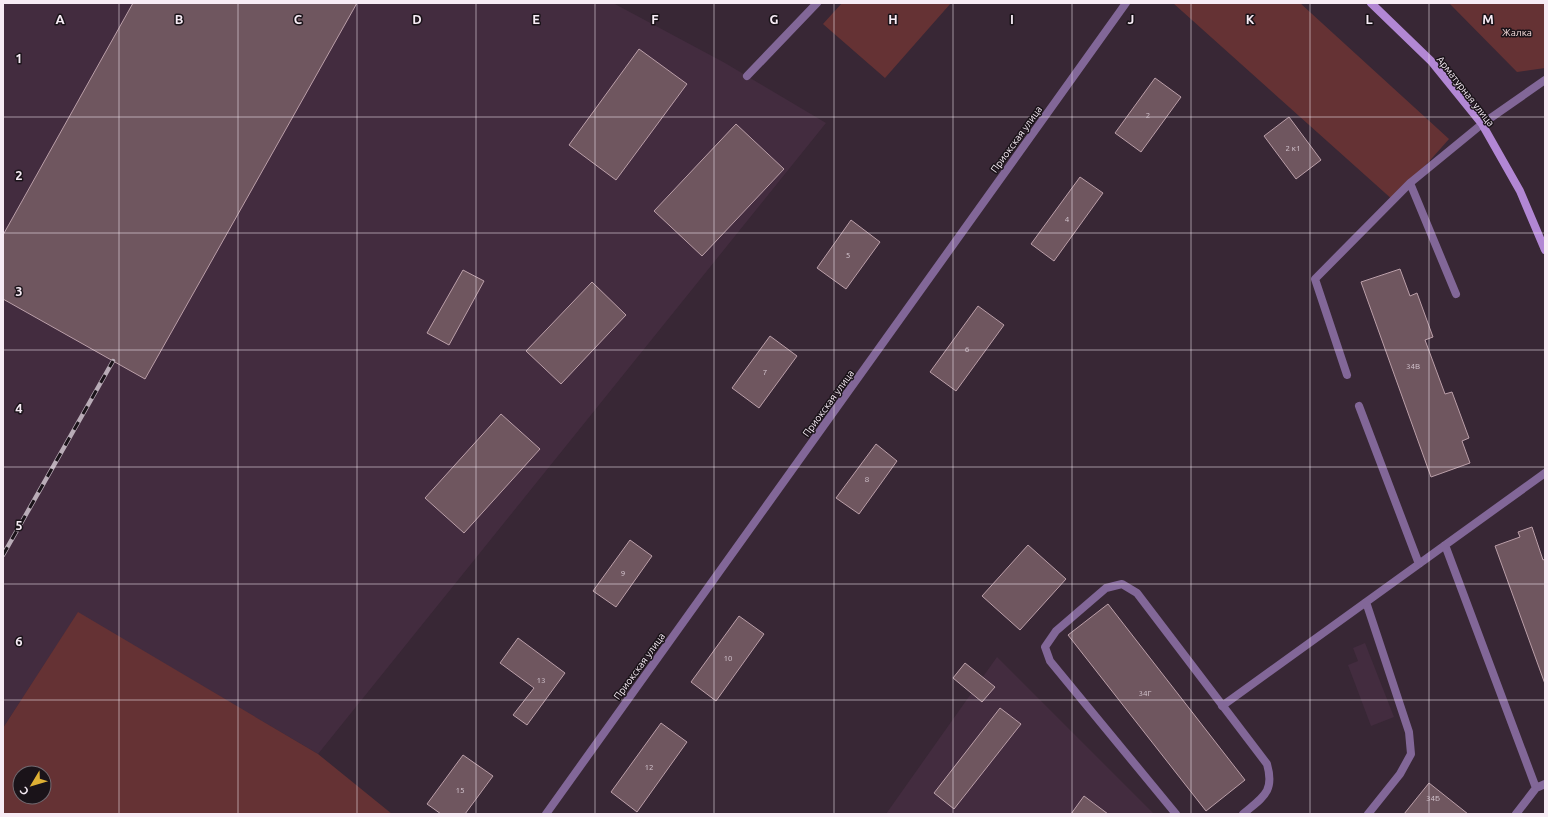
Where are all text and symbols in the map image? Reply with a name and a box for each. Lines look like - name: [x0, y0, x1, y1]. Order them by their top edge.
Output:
- text: A: [55, 12, 65, 26]
- text: B: [175, 12, 184, 26]
- text: C: [294, 12, 303, 26]
- text: D: [412, 12, 422, 26]
- text: E: [532, 12, 540, 26]
- text: F: [651, 12, 659, 26]
- text: G: [770, 12, 779, 26]
- text: H: [888, 12, 898, 26]
- text: I: [1010, 12, 1014, 26]
- text: J: [1128, 12, 1134, 26]
- text: K: [1246, 12, 1255, 26]
- text: L: [1365, 12, 1373, 26]
- text: M: [1482, 12, 1494, 26]
- park label: Жалка: [1502, 27, 1532, 38]
- text: 1: [15, 51, 23, 65]
- street label: Арматурная улица: [1435, 54, 1496, 129]
- street label: Приокская улица: [989, 104, 1044, 175]
- house number: 2: [1146, 111, 1150, 120]
- house number: 2 к1: [1286, 144, 1300, 153]
- text: 2: [15, 168, 23, 182]
- house number: 4: [1065, 215, 1070, 224]
- house number: 5: [846, 251, 850, 260]
- text: 3: [15, 284, 23, 298]
- house number: 6: [965, 345, 970, 354]
- house number: 34В: [1406, 362, 1420, 371]
- house number: 7: [763, 368, 767, 377]
- street label: Приокская улица: [801, 368, 856, 439]
- text: 4: [15, 401, 23, 415]
- house number: 8: [865, 475, 870, 484]
- text: 5: [15, 518, 23, 532]
- house number: 9: [621, 569, 625, 578]
- street label: Приокская улица: [612, 631, 667, 702]
- text: 6: [15, 634, 23, 648]
- house number: 10: [723, 654, 733, 663]
- house number: 13: [536, 676, 546, 685]
- house number: 34Г: [1139, 689, 1152, 698]
- house number: 12: [644, 763, 654, 772]
- north arrow: [12, 765, 52, 805]
- text: С: [17, 785, 31, 798]
- house number: 15: [455, 786, 465, 795]
- house number: 34Б: [1426, 794, 1440, 803]

